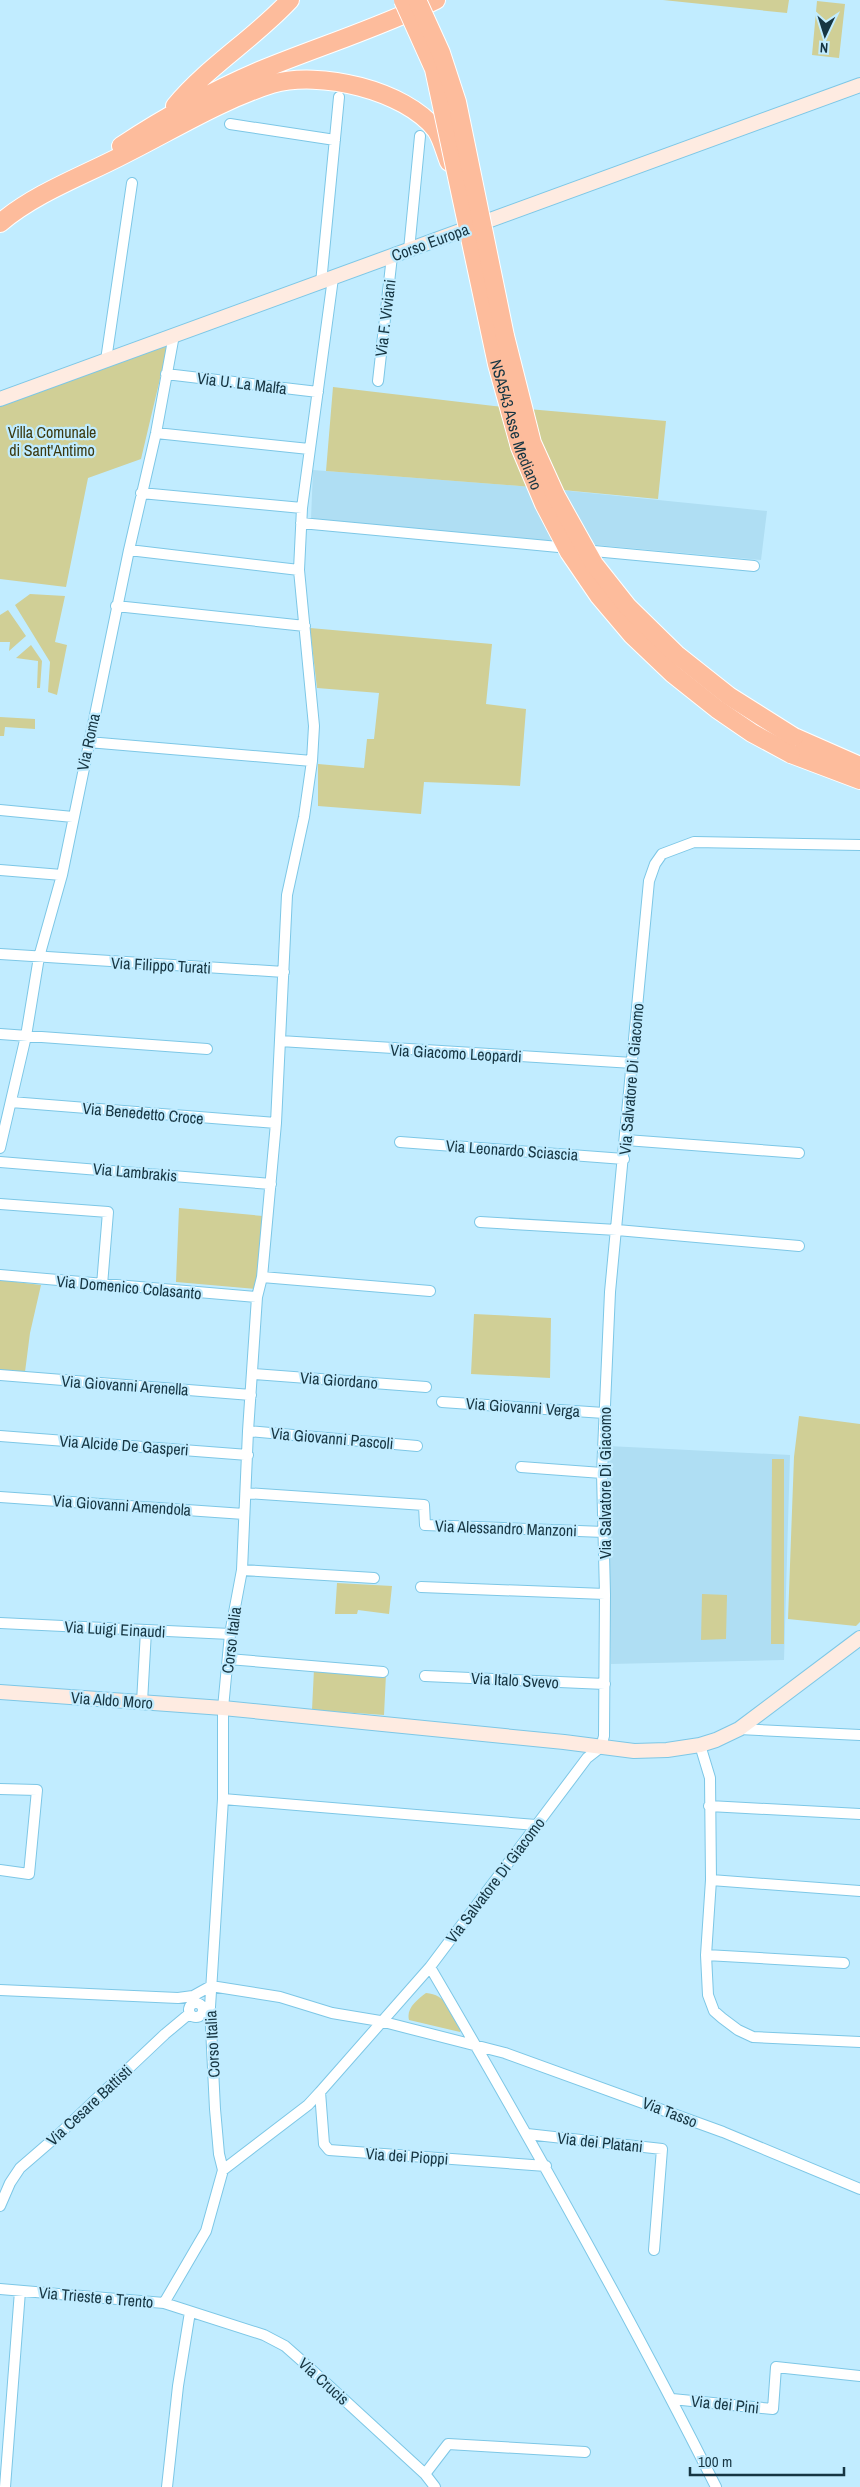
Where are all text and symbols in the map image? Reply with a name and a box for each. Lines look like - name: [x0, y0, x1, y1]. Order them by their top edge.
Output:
- north arrow: [800, 10, 850, 60]
- text: N: [819, 39, 829, 57]
- street label: Corso Europa: [388, 218, 472, 266]
- street label: Via F. Viviani: [369, 278, 401, 358]
- street label: NSA543 Asse Mediano: [485, 357, 548, 493]
- street label: Via U. La Malfa: [196, 367, 289, 399]
- park label: Villa Comunale di Sant'Antimo: [8, 421, 96, 461]
- street label: Via Roma: [71, 711, 105, 773]
- street label: Via Filippo Turati: [111, 951, 211, 979]
- street label: Via Salvatore Di Giacomo: [613, 1002, 649, 1156]
- street label: Via Giacomo Leopardi: [390, 1039, 522, 1067]
- street label: Via Benedetto Croce: [81, 1097, 205, 1129]
- street label: Via Leonardo Sciascia: [445, 1134, 580, 1166]
- street label: Via Lambrakis: [92, 1157, 178, 1187]
- street label: Via Domenico Colasanto: [55, 1270, 203, 1304]
- street label: Via Giordano: [299, 1366, 379, 1394]
- street label: Via Giovanni Arenella: [61, 1370, 190, 1400]
- street label: Via Giovanni Verga: [465, 1392, 581, 1422]
- street label: Via Salvatore Di Giacomo: [594, 1407, 616, 1559]
- street label: Via Giovanni Pascoli: [270, 1422, 394, 1454]
- street label: Via Alcide De Gasperi: [59, 1430, 189, 1460]
- street label: Via Giovanni Amendola: [52, 1489, 192, 1521]
- street label: Via Alessandro Manzoni: [435, 1515, 577, 1541]
- street label: Corso Italia: [216, 1605, 246, 1675]
- street label: Via Luigi Einaudi: [64, 1615, 166, 1643]
- street label: Via Italo Svevo: [470, 1667, 560, 1693]
- street label: Via Aldo Moro: [70, 1686, 154, 1714]
- street label: Via Salvatore Di Giacomo: [440, 1813, 550, 1947]
- street label: Corso Italia: [199, 2009, 225, 2078]
- street label: Via Cesare Battisti: [41, 2059, 137, 2151]
- street label: Via Tasso: [639, 2091, 701, 2133]
- street label: Via dei Platani: [556, 2127, 644, 2157]
- street label: Via dei Pioppi: [365, 2142, 449, 2170]
- street label: Via Trieste e Trento: [38, 2281, 154, 2313]
- street label: Via Crucis: [294, 2352, 354, 2410]
- street label: Via dei Pini: [690, 2389, 760, 2419]
- scale bar: [690, 2444, 844, 2476]
- text: 100 m: [698, 2451, 732, 2472]

